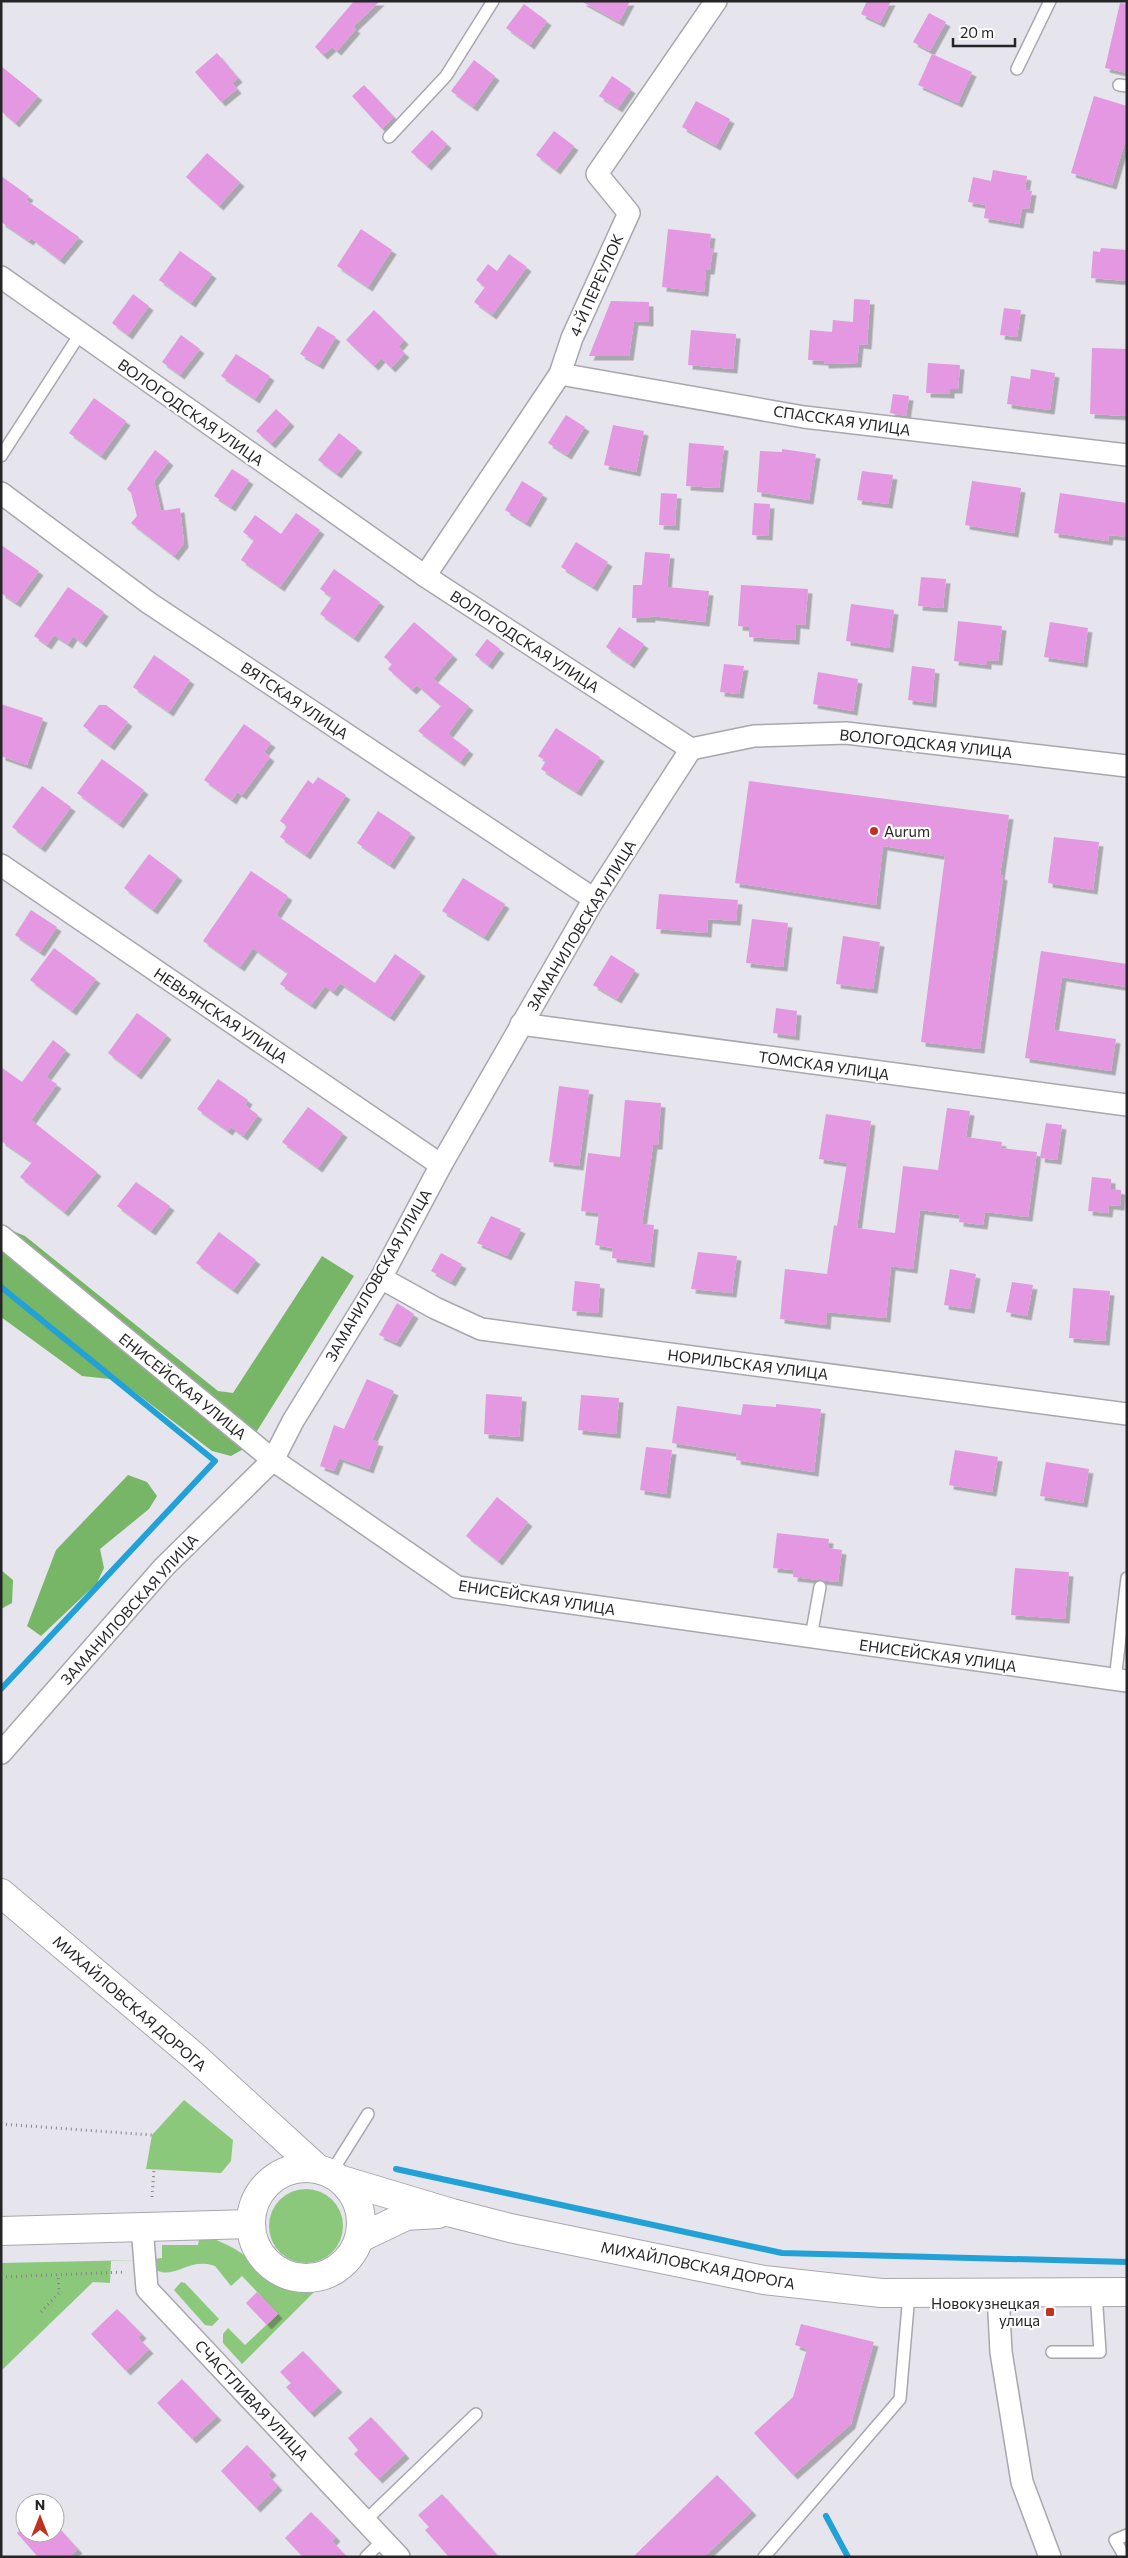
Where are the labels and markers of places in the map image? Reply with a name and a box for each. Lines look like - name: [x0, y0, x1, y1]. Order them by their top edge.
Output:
- place label: Aurum: [884, 822, 930, 840]
- marker: Aurum: [868, 825, 880, 837]
- place label: Новокузнецкая улица: [931, 2294, 1040, 2329]
- marker: Новокузнецкая улица: [1044, 2306, 1056, 2318]

